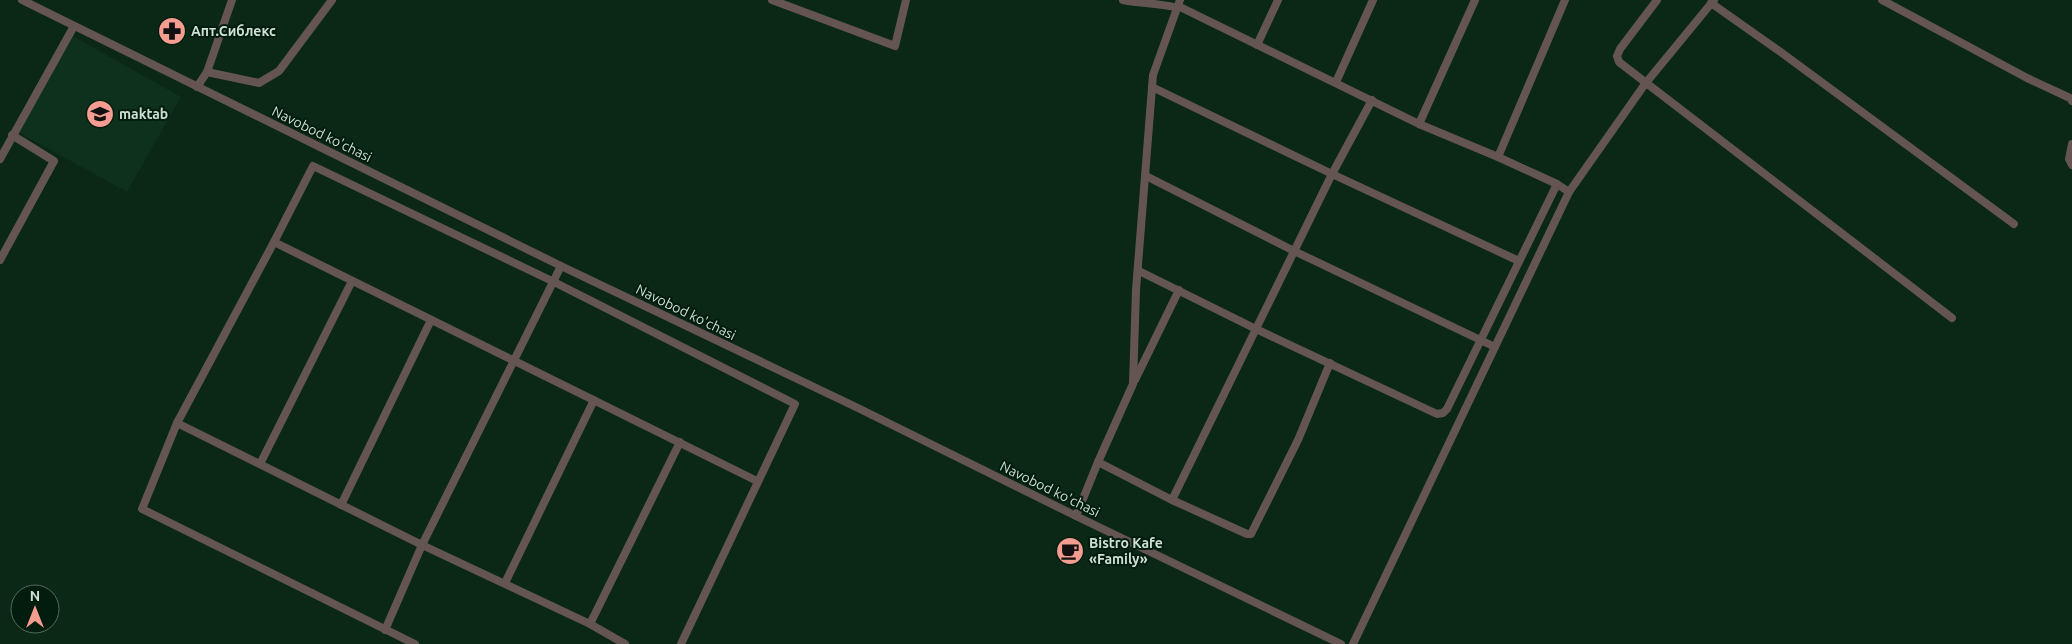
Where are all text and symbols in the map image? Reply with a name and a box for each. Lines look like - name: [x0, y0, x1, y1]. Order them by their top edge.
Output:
- pharmacy icon: Апт.Сиблекс: [157, 16, 187, 46]
- place label: Апт.Сиблекс: [191, 23, 276, 39]
- school or university icon: maktab: [85, 99, 115, 129]
- street label: Navobod ko'chasi: [269, 103, 375, 165]
- place label: maktab: [119, 106, 168, 122]
- street label: Navobod ko'chasi: [633, 281, 739, 343]
- street label: Navobod ko'chasi: [997, 458, 1103, 520]
- place label: Bistro Kafe «Family»: [1089, 535, 1163, 567]
- cafe icon: Bistro Kafe «Family»: [1055, 536, 1085, 566]
- north arrow: [10, 584, 60, 634]
- text: N: [30, 588, 40, 604]

